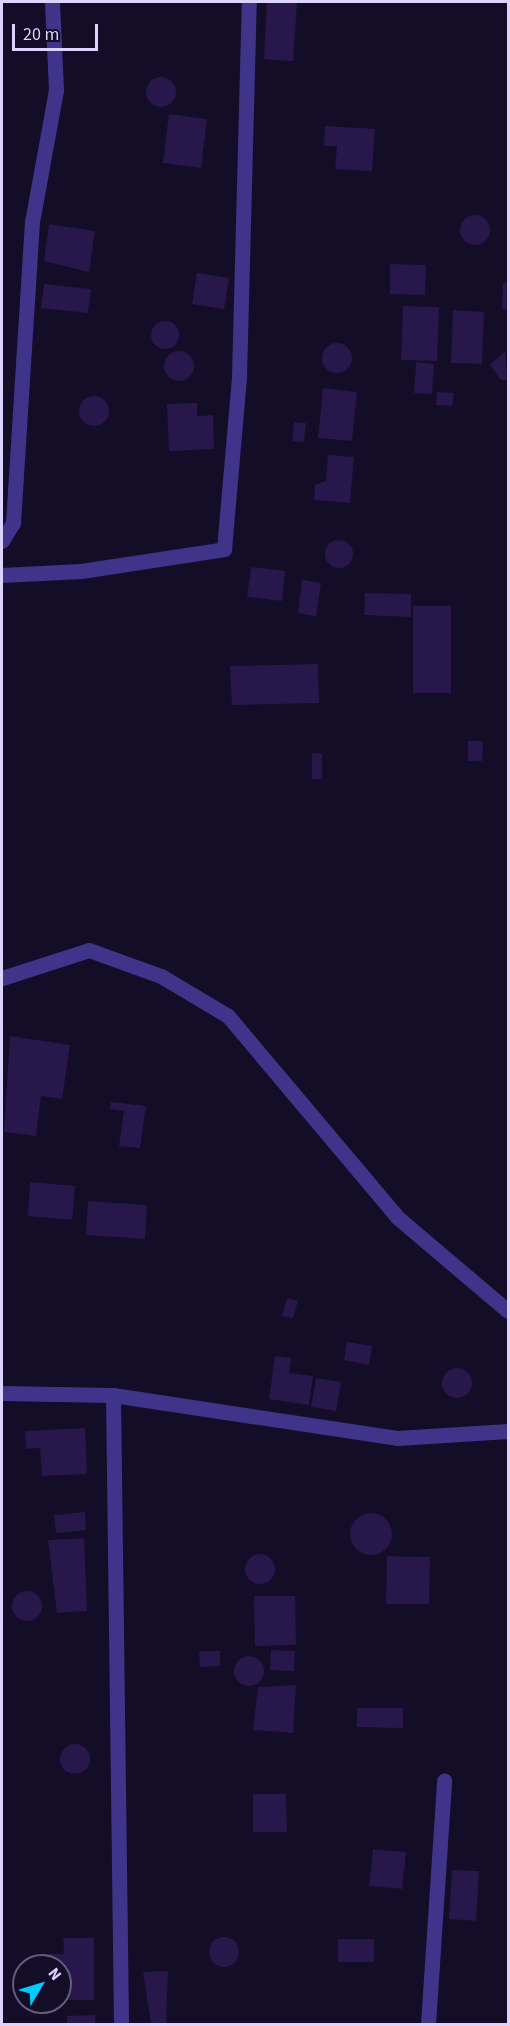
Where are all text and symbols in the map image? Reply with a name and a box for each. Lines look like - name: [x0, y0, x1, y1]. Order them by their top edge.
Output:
- scale bar: [15, 12, 100, 50]
- text: 20 m: [23, 22, 59, 47]
- north arrow: [12, 1954, 72, 2014]
- text: N: [43, 1963, 67, 1985]

